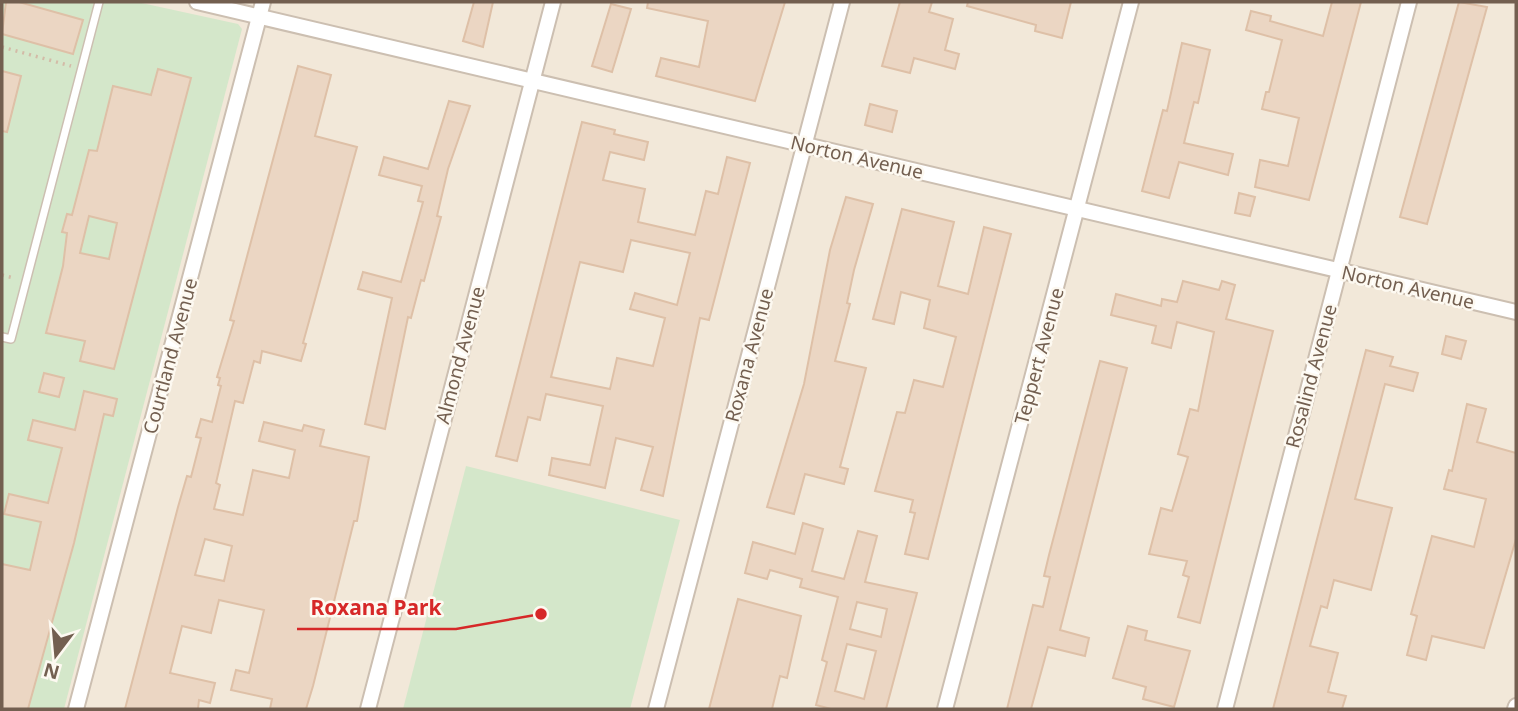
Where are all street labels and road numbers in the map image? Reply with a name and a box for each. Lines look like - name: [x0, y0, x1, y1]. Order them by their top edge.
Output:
- street label: Norton Avenue: [788, 129, 926, 185]
- street label: Norton Avenue: [1339, 259, 1477, 315]
- street label: Courtland Avenue: [137, 275, 203, 437]
- street label: Almond Avenue: [429, 283, 491, 427]
- street label: Roxana Avenue: [719, 285, 779, 425]
- street label: Teppert Avenue: [1008, 285, 1070, 427]
- street label: Rosalind Avenue: [1279, 301, 1343, 451]

